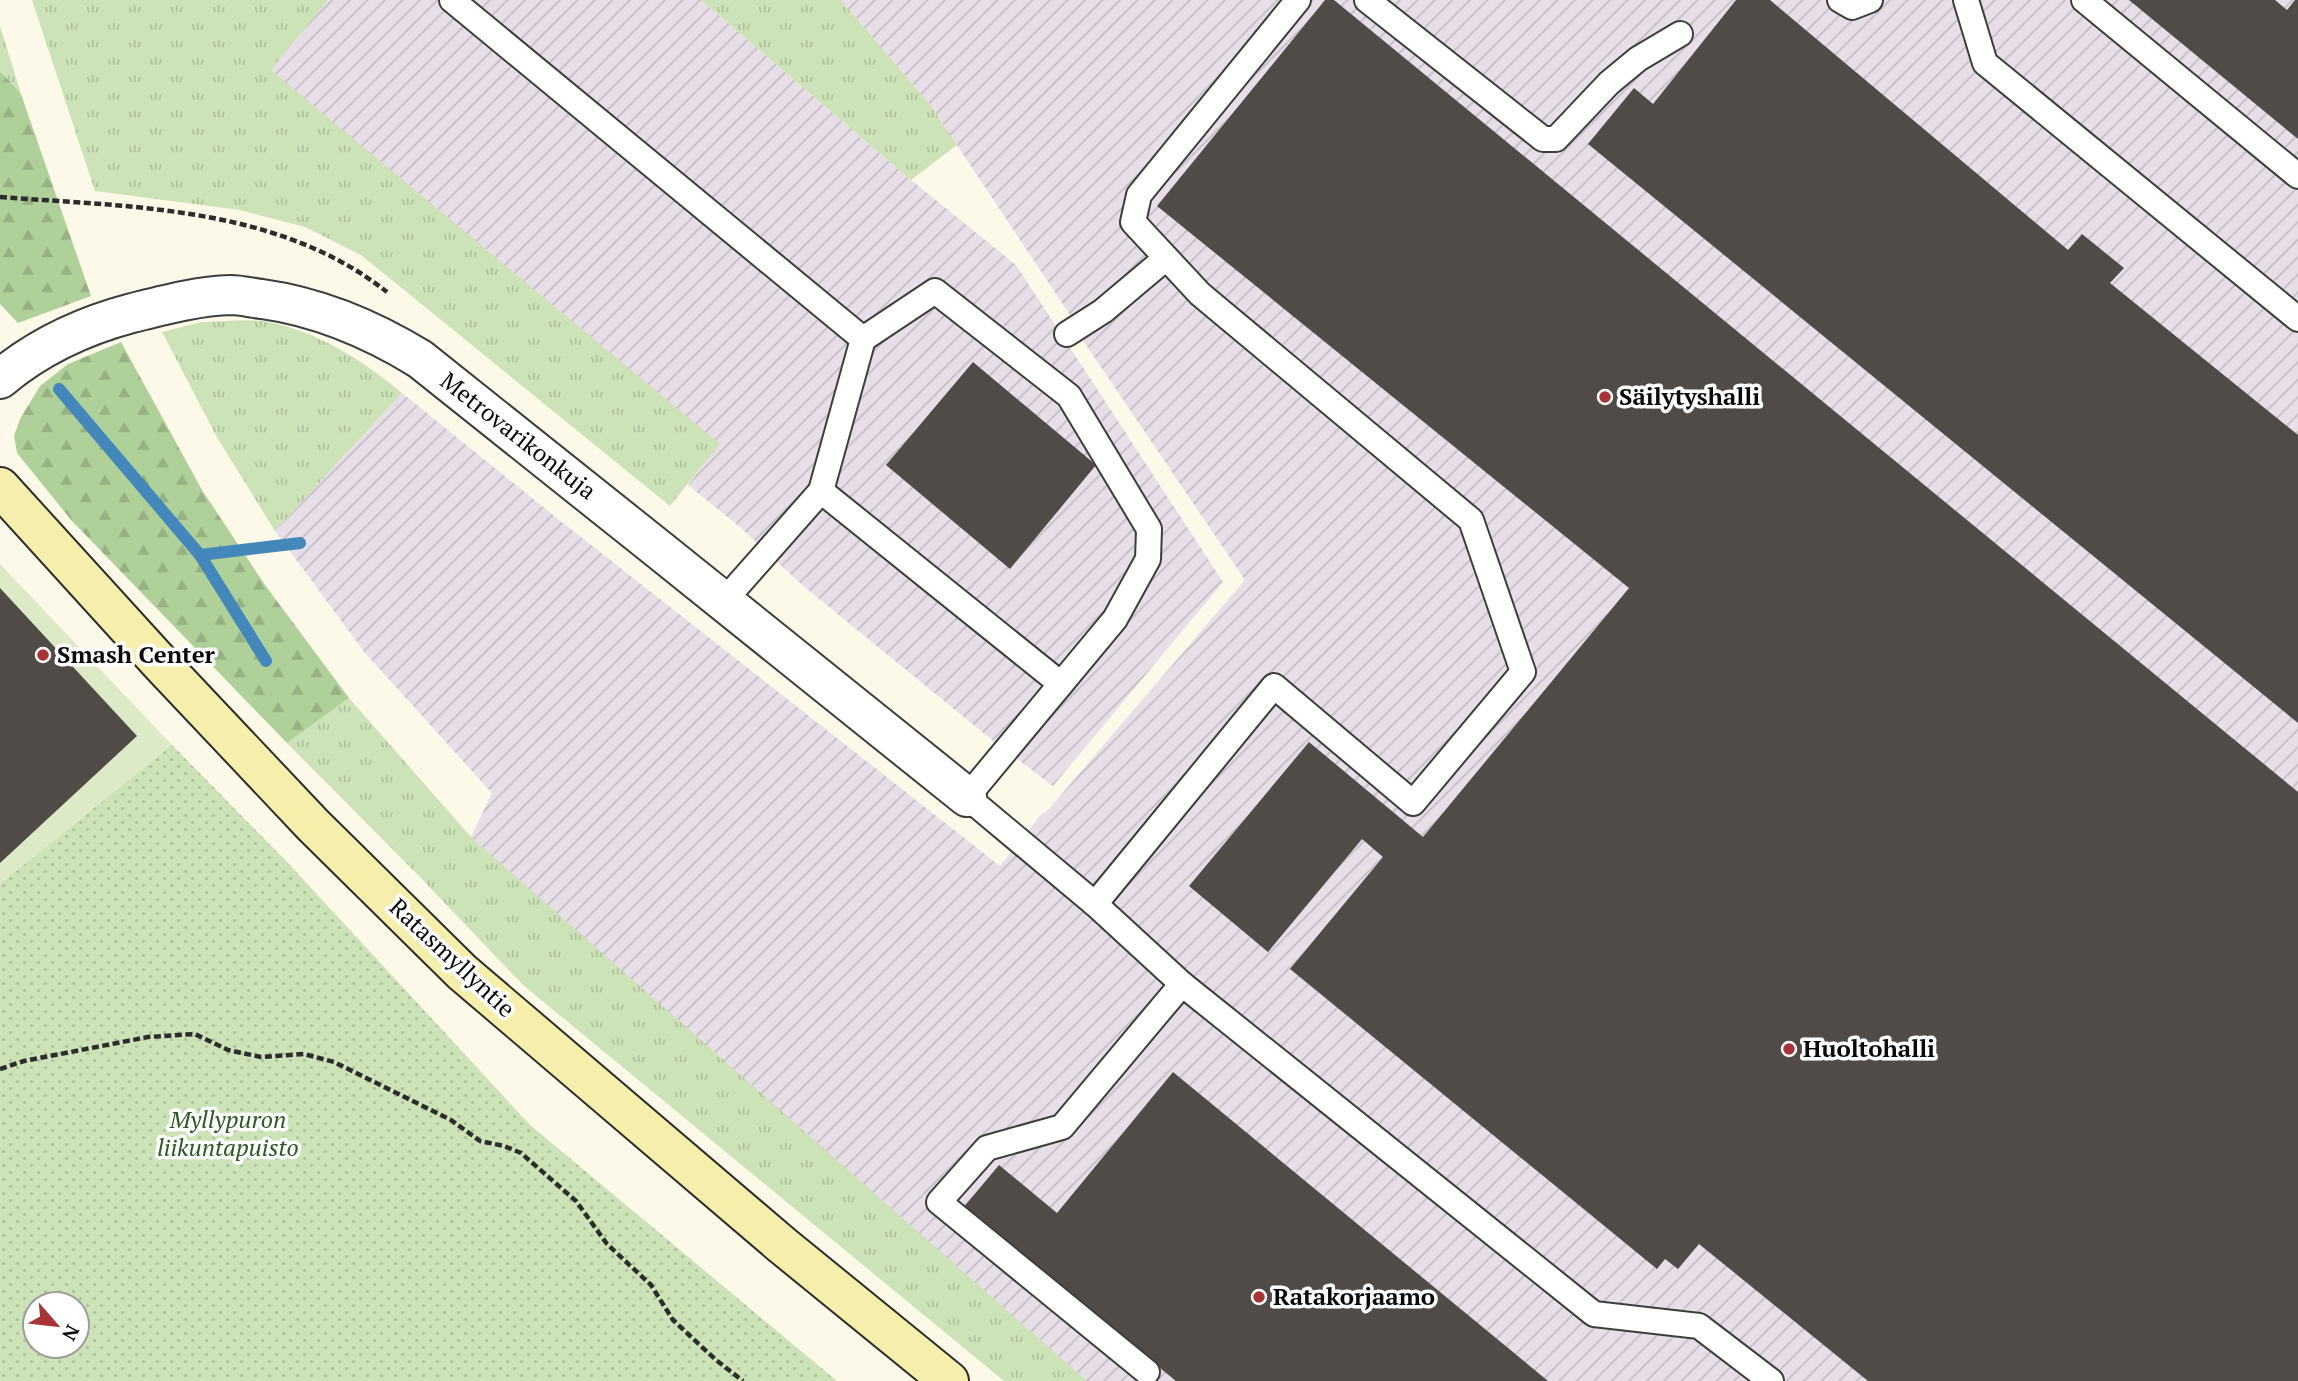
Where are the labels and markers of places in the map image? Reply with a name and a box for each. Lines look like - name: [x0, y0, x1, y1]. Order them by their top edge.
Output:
- place label: Säilytyshalli: [1619, 380, 1760, 412]
- marker: Säilytyshalli: [1597, 389, 1613, 405]
- place label: Smash Center: [57, 638, 216, 670]
- marker: Smash Center: [35, 647, 51, 663]
- place label: Huoltohalli: [1803, 1032, 1935, 1064]
- marker: Huoltohalli: [1781, 1041, 1797, 1057]
- place label: Ratakorjaamo: [1273, 1280, 1435, 1312]
- marker: Ratakorjaamo: [1251, 1289, 1267, 1305]

